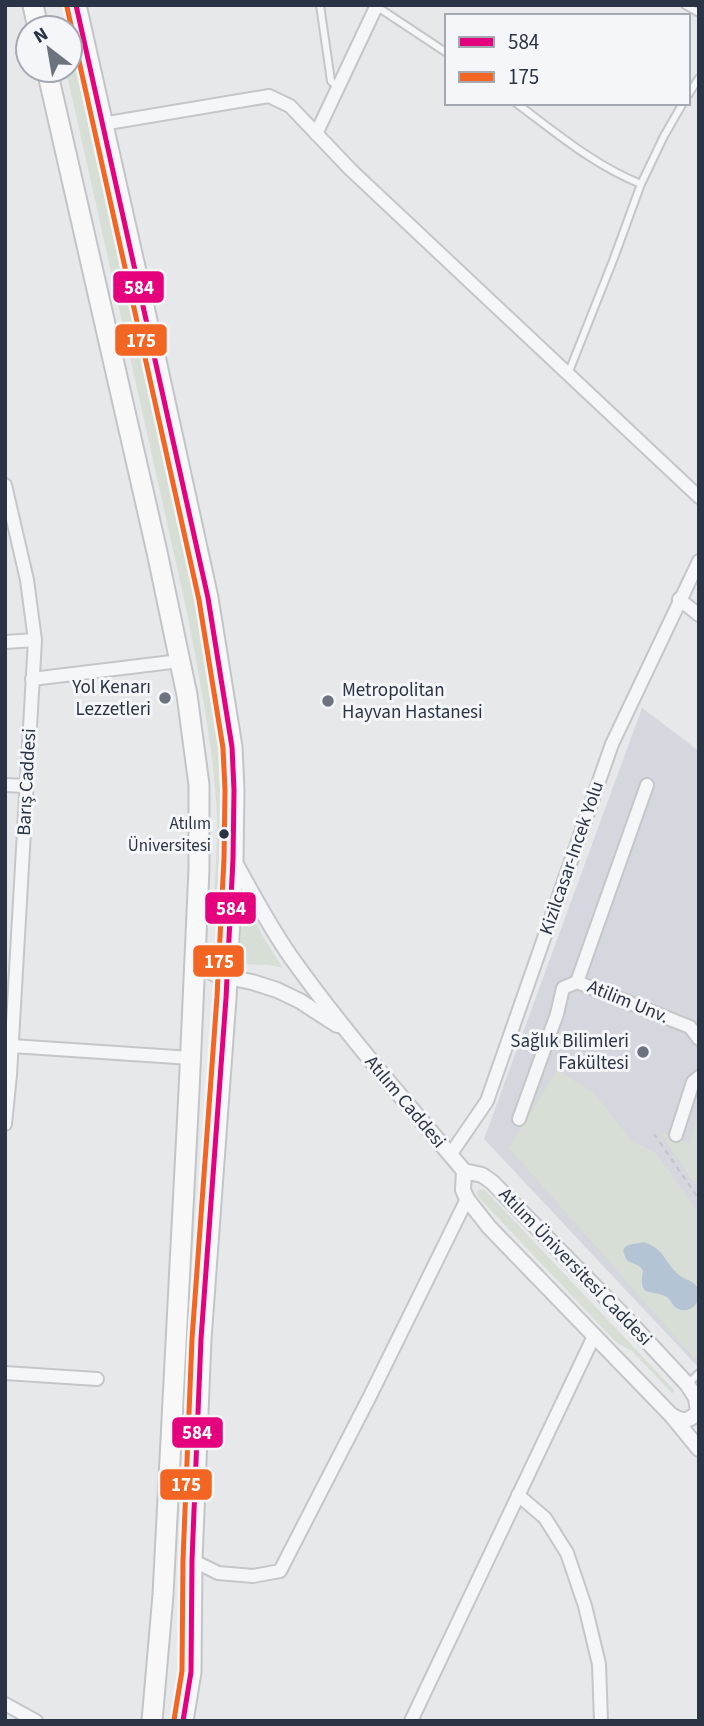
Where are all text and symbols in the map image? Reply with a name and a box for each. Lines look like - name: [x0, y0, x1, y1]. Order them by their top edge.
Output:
- north arrow: [14, 14, 84, 84]
- legend: [445, 14, 690, 105]
- text: N: [29, 21, 53, 51]
- text: 584: [508, 27, 539, 57]
- text: 175: [508, 62, 539, 92]
- line badge: 584: [112, 270, 165, 304]
- text: 584: [124, 275, 154, 302]
- line badge: 175: [114, 323, 168, 357]
- text: 175: [126, 328, 156, 355]
- place label: Yol Kenarı Lezzetleri: [71, 674, 151, 723]
- place label: Metropolitan Hayvan Hastanesi: [342, 677, 483, 726]
- marker: Yol Kenarı Lezzetleri: [157, 690, 173, 706]
- marker: Metropolitan Hayvan Hastanesi: [320, 693, 336, 709]
- street label: Barış Caddesi: [11, 728, 43, 836]
- street label: Kizilcasar-Incek Yolu: [533, 778, 611, 938]
- place label: Atılım Üniversitesi: [128, 812, 211, 858]
- marker: Atılım Üniversitesi: [217, 827, 231, 841]
- line badge: 584: [204, 891, 257, 925]
- text: 584: [216, 896, 246, 923]
- line badge: 175: [192, 944, 245, 978]
- text: 175: [204, 949, 234, 976]
- street label: Atilim Unv.: [583, 973, 673, 1031]
- place label: Sağlık Bilimleri Fakültesi: [510, 1028, 629, 1077]
- marker: Sağlık Bilimleri Fakültesi: [635, 1044, 651, 1060]
- street label: Atılım Caddesi: [358, 1050, 452, 1154]
- street label: Atılım Üniversitesi Caddesi: [492, 1182, 658, 1352]
- line badge: 584: [171, 1416, 224, 1449]
- text: 584: [182, 1420, 212, 1447]
- line badge: 175: [159, 1468, 213, 1501]
- text: 175: [171, 1472, 201, 1499]

